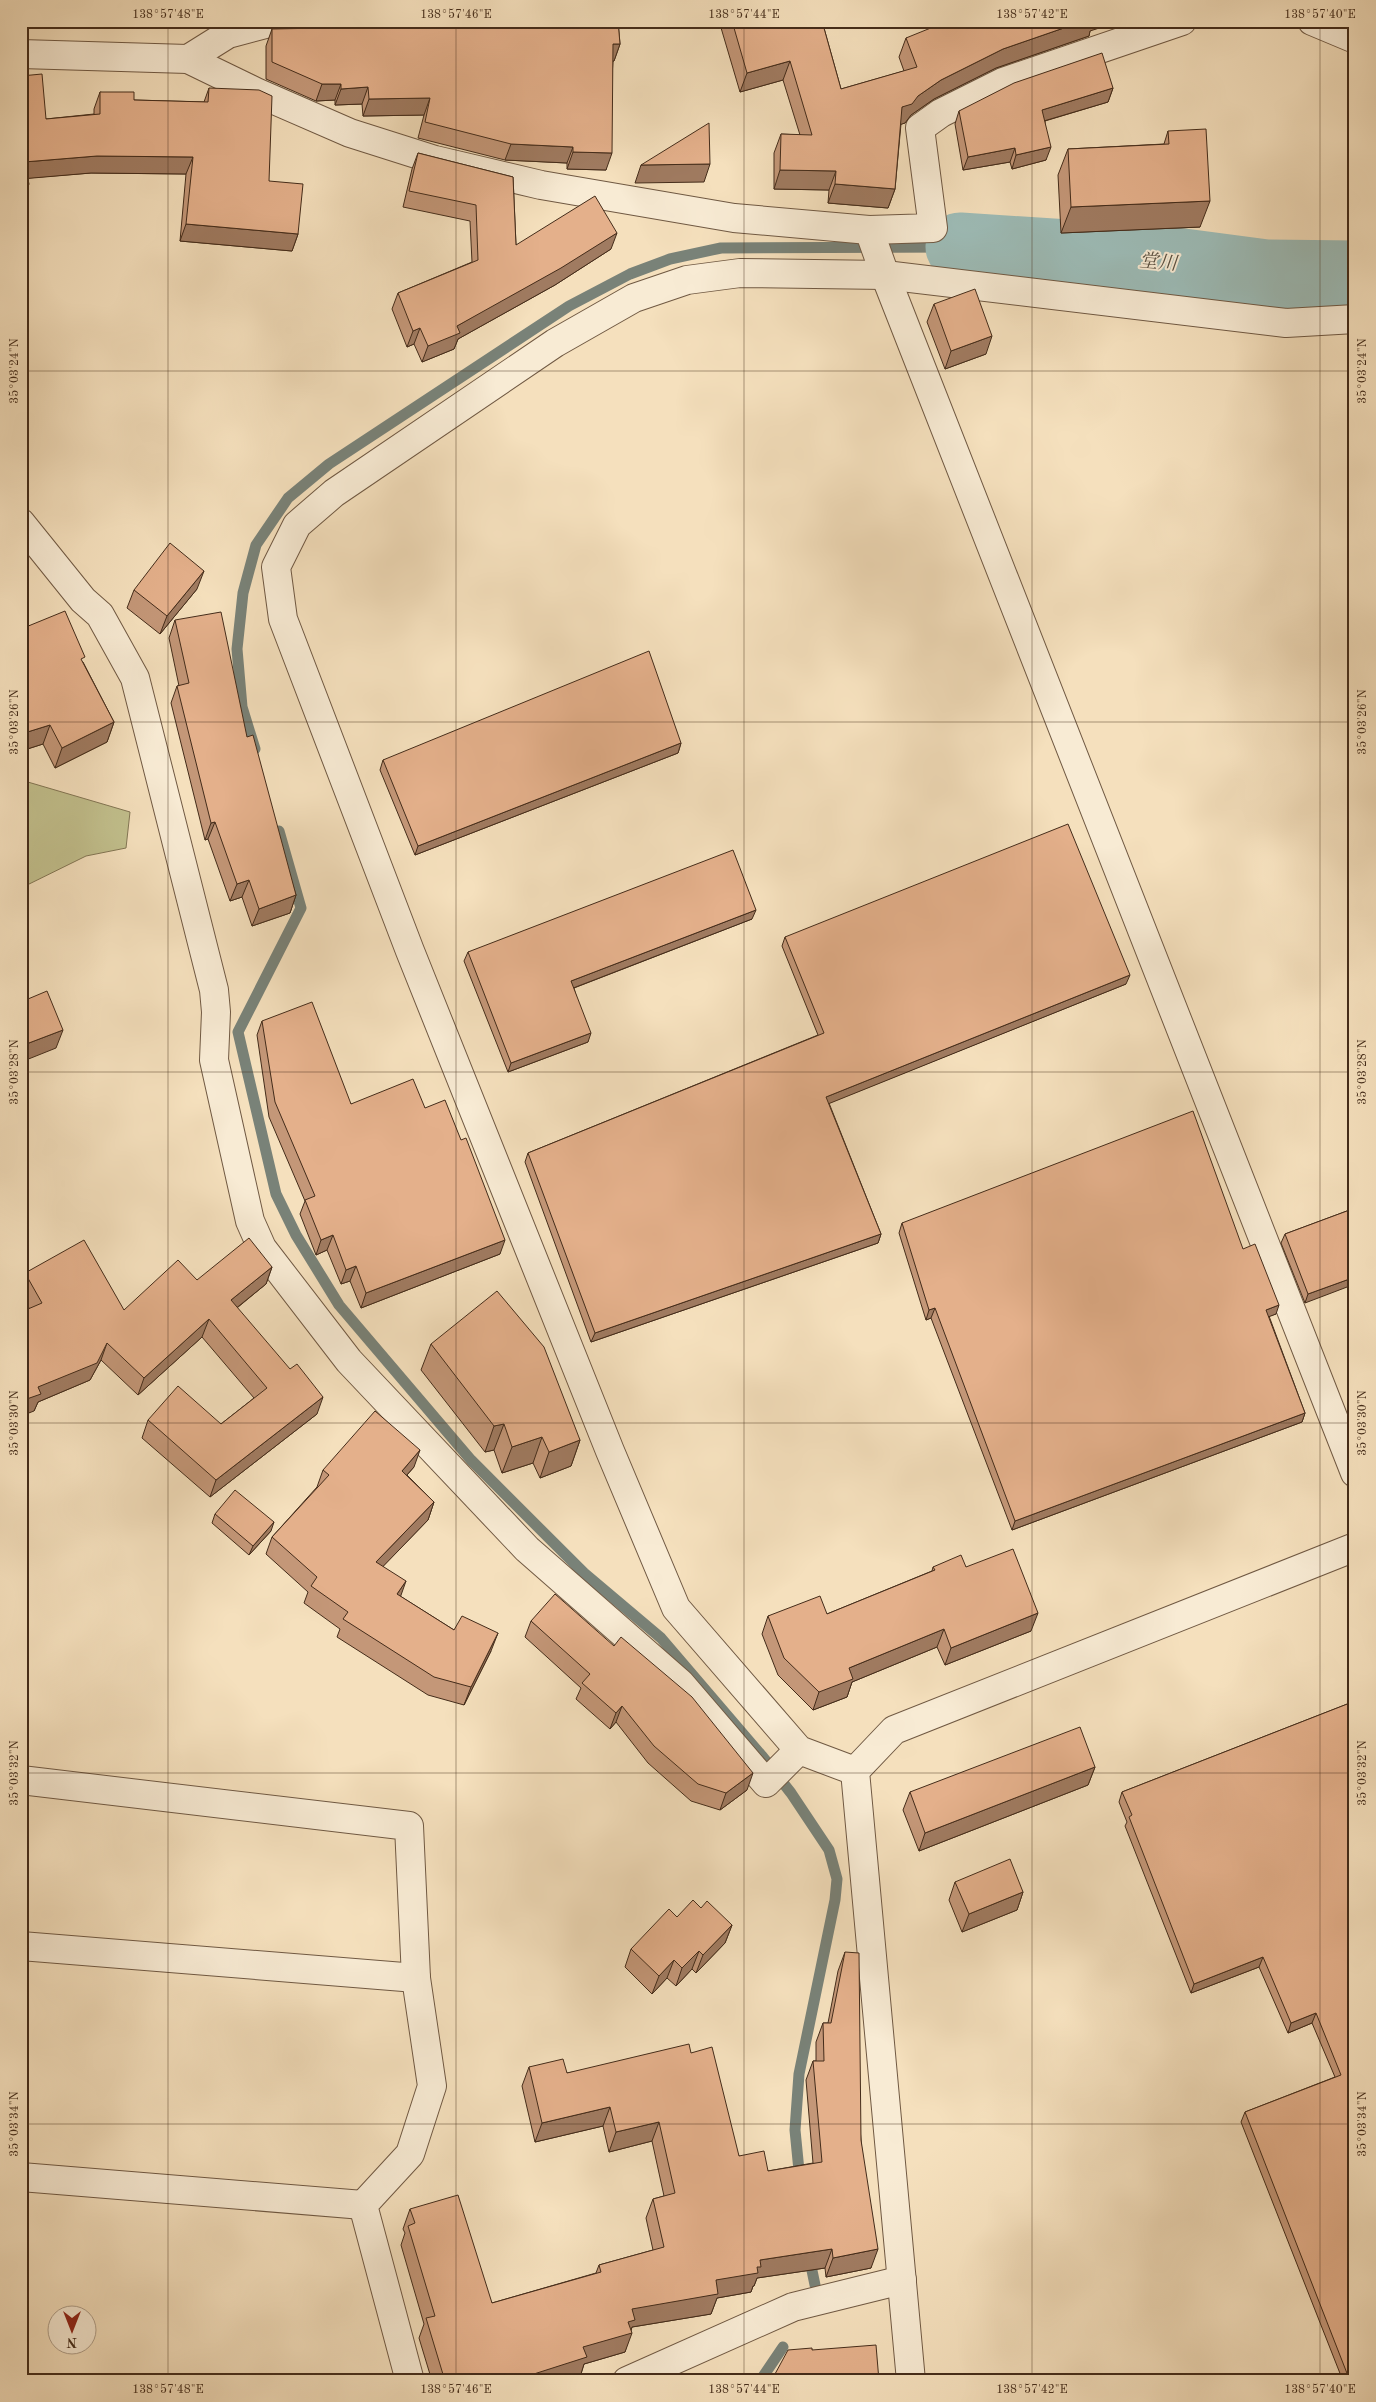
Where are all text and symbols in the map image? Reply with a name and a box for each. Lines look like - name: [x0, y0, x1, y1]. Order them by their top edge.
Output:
- text: 138°57'48"E: [132, 8, 204, 21]
- text: 138°57'46"E: [420, 8, 492, 21]
- text: 138°57'44"E: [708, 8, 780, 21]
- text: 138°57'42"E: [996, 8, 1068, 21]
- text: 138°57'40"E: [1284, 8, 1356, 21]
- water label: 堂川: [1138, 250, 1180, 275]
- text: 35°03'24"N: [8, 338, 21, 404]
- text: 35°03'24"N: [1356, 338, 1369, 404]
- text: 35°03'26"N: [8, 689, 21, 755]
- text: 35°03'26"N: [1356, 689, 1369, 755]
- text: 35°03'28"N: [8, 1039, 21, 1105]
- text: 35°03'28"N: [1356, 1039, 1369, 1105]
- text: 35°03'30"N: [8, 1390, 21, 1456]
- text: 35°03'30"N: [1356, 1390, 1369, 1456]
- text: 35°03'32"N: [8, 1740, 21, 1806]
- text: 35°03'32"N: [1356, 1740, 1369, 1806]
- text: 35°03'34"N: [8, 2091, 21, 2157]
- text: 35°03'34"N: [1356, 2091, 1369, 2157]
- north arrow: [48, 2304, 98, 2354]
- text: N: [66, 2335, 77, 2349]
- text: 138°57'48"E: [132, 2383, 204, 2396]
- text: 138°57'46"E: [420, 2383, 492, 2396]
- text: 138°57'44"E: [708, 2383, 780, 2396]
- text: 138°57'42"E: [996, 2383, 1068, 2396]
- text: 138°57'40"E: [1284, 2383, 1356, 2396]

